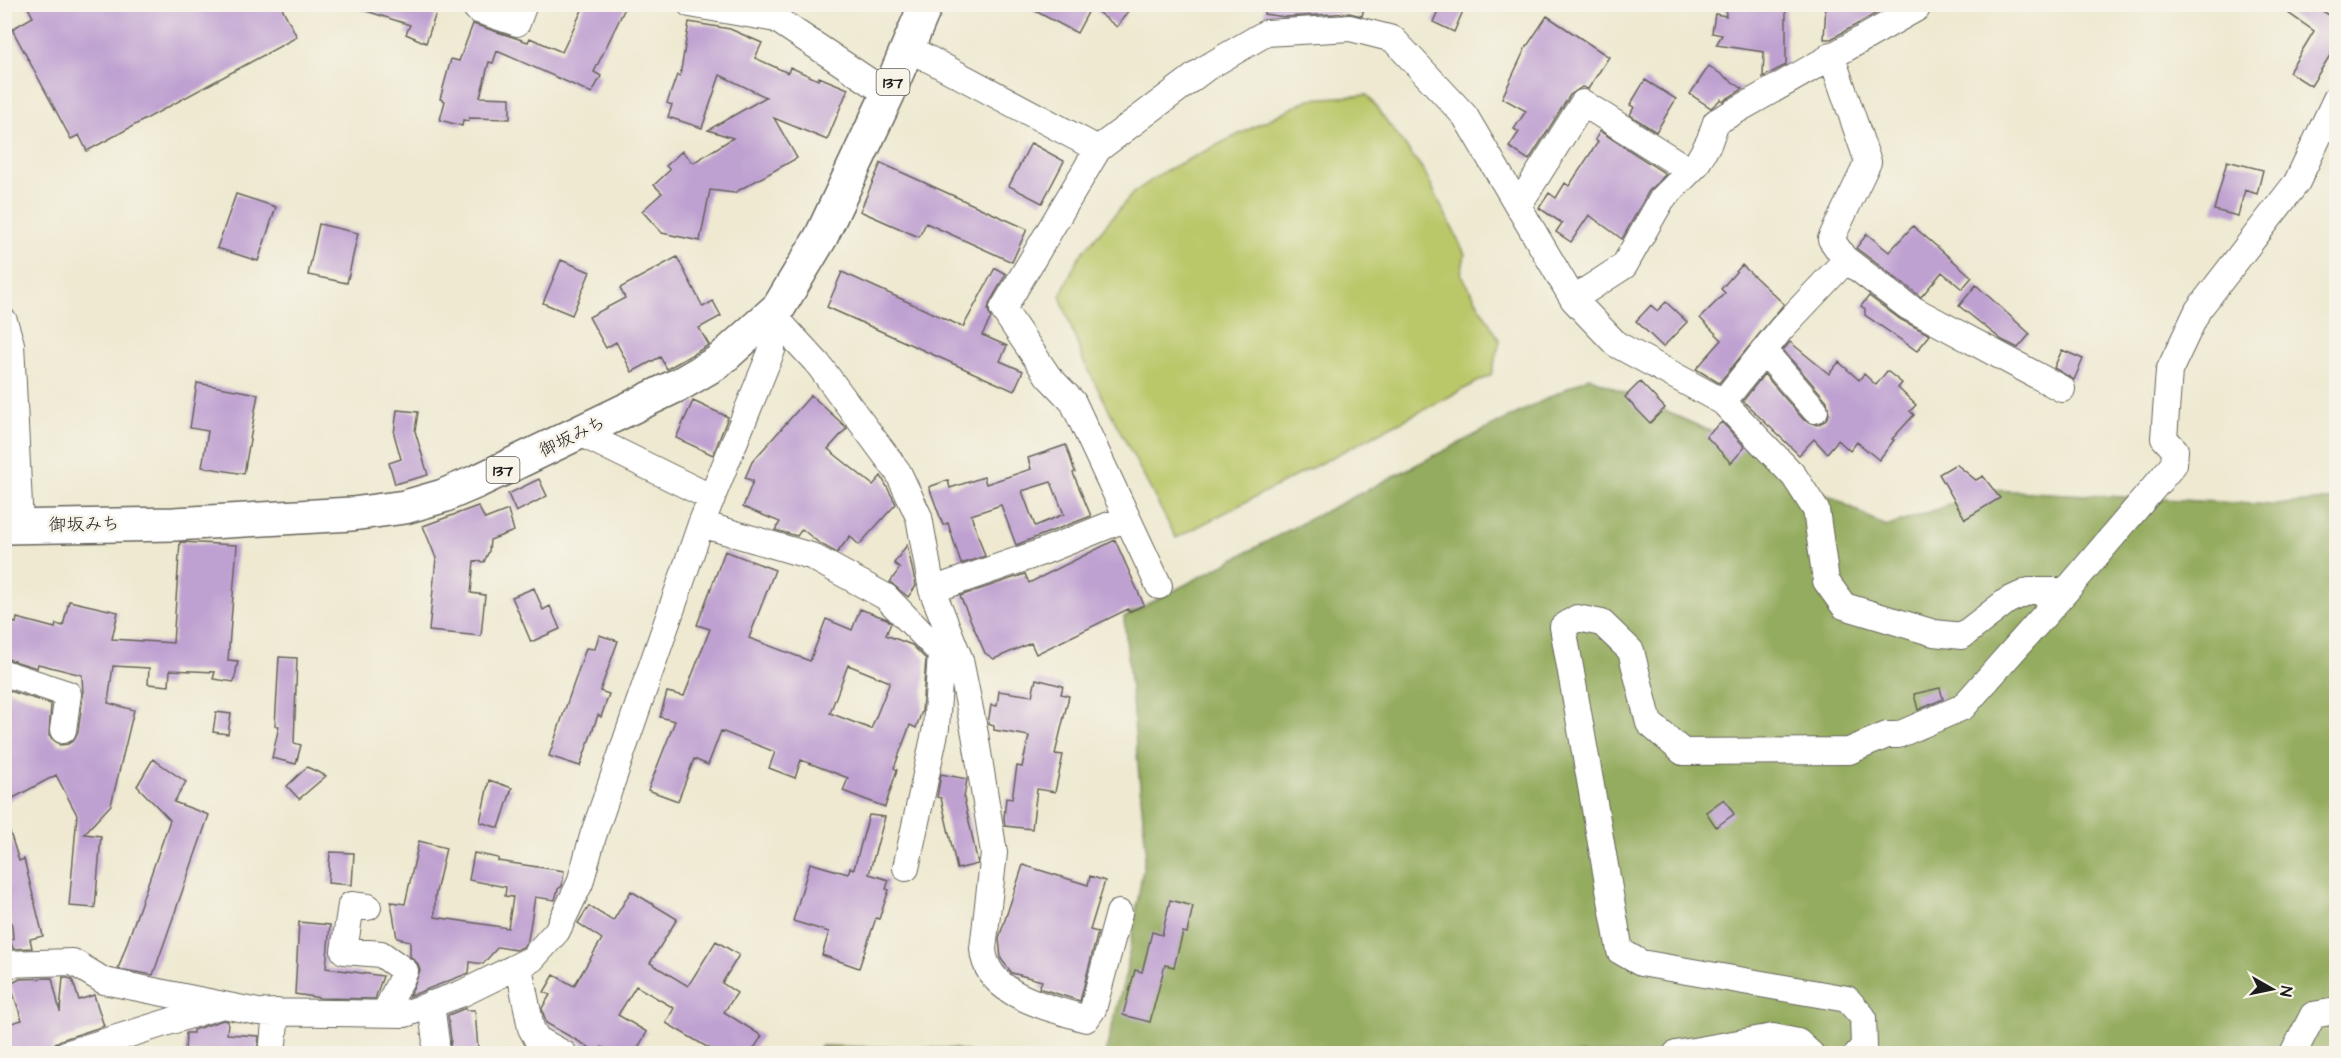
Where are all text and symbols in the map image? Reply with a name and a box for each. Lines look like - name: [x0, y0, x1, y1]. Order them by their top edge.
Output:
- road number: 137: [876, 69, 910, 95]
- street label: 御坂みち: [535, 410, 610, 463]
- road number: 137: [486, 457, 520, 483]
- street label: 御坂みち: [48, 511, 120, 538]
- north arrow: [2242, 959, 2302, 1019]
- text: N: [2274, 985, 2297, 998]

